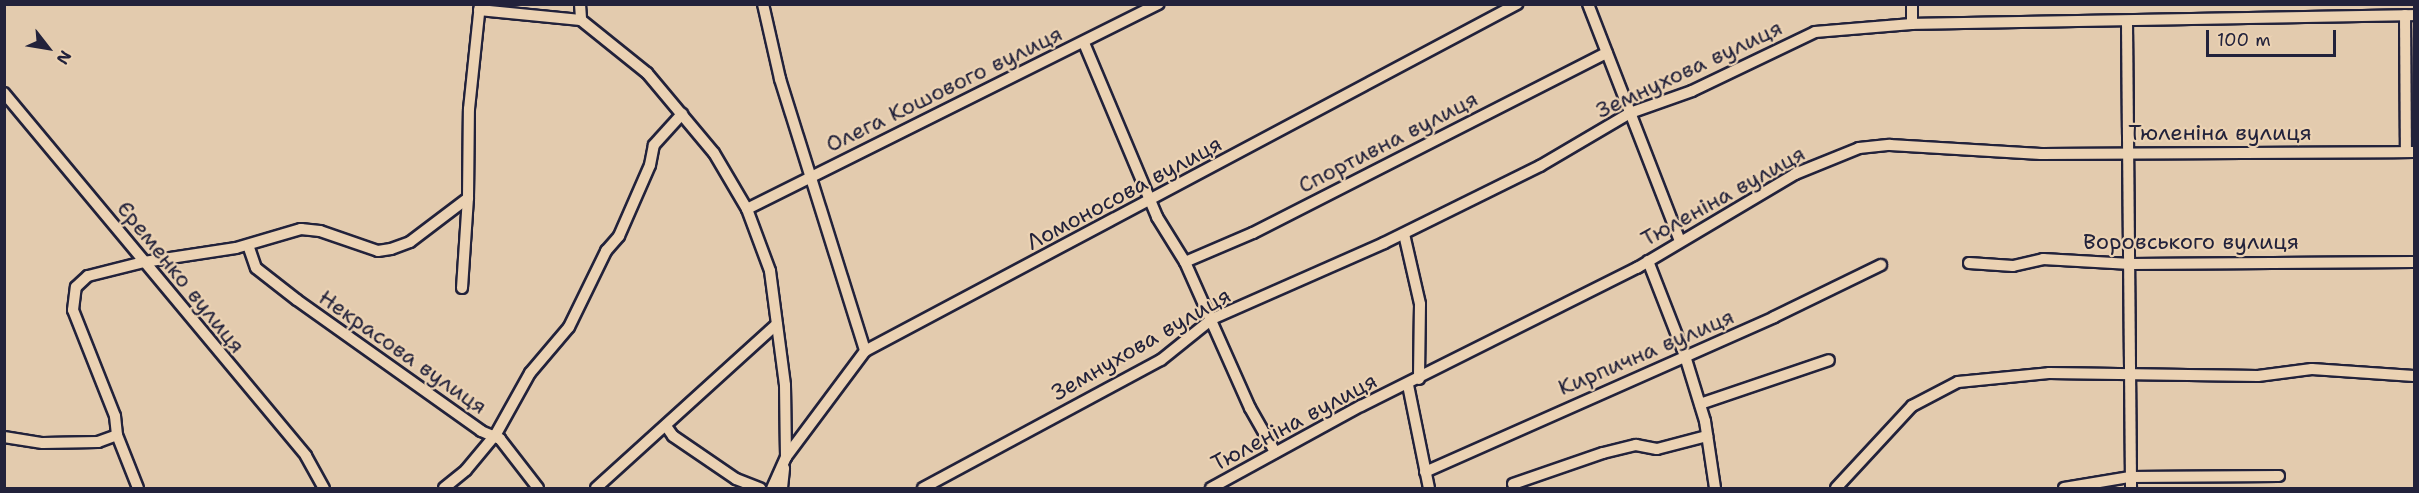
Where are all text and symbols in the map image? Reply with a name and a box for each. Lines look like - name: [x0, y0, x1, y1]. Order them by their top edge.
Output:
- street label: Земнухова вулиця: [1592, 14, 1786, 124]
- north arrow: [18, 18, 78, 78]
- scale bar: [2209, 18, 2340, 56]
- street label: Олега Кошового вулиця: [821, 20, 1067, 158]
- text: 100 m: [2217, 28, 2271, 52]
- text: N: [52, 47, 76, 68]
- street label: Спортивна вулиця: [1294, 85, 1482, 199]
- street label: Тюленіна вулиця: [2128, 120, 2312, 146]
- street label: Ломоносова вулиця: [1022, 130, 1226, 256]
- street label: Тюленіна вулиця: [1636, 140, 1810, 252]
- street label: Єременко вулиця: [111, 195, 251, 359]
- street label: Воровського вулиця: [2083, 229, 2299, 255]
- street label: Земнухова вулиця: [1047, 282, 1235, 406]
- street label: Некрасова вулиця: [314, 284, 492, 420]
- street label: Кирпична вулиця: [1554, 303, 1738, 401]
- street label: Тюленіна вулиця: [1207, 367, 1381, 477]

